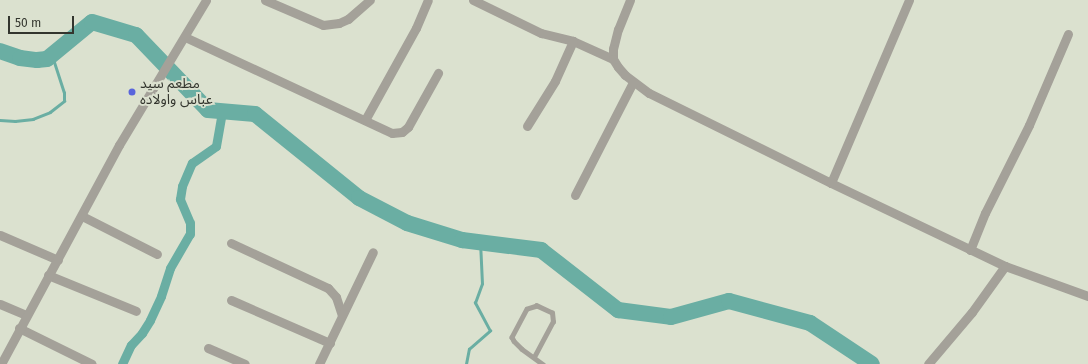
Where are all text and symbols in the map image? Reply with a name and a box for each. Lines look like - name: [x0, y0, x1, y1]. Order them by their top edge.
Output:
- scale bar: [10, 8, 76, 34]
- text: 50 m: [15, 16, 41, 30]
- place label: مطعم سيد عباس واولاده: [140, 76, 213, 108]
- marker: مطعم سيد عباس واولاده: [127, 87, 137, 97]

